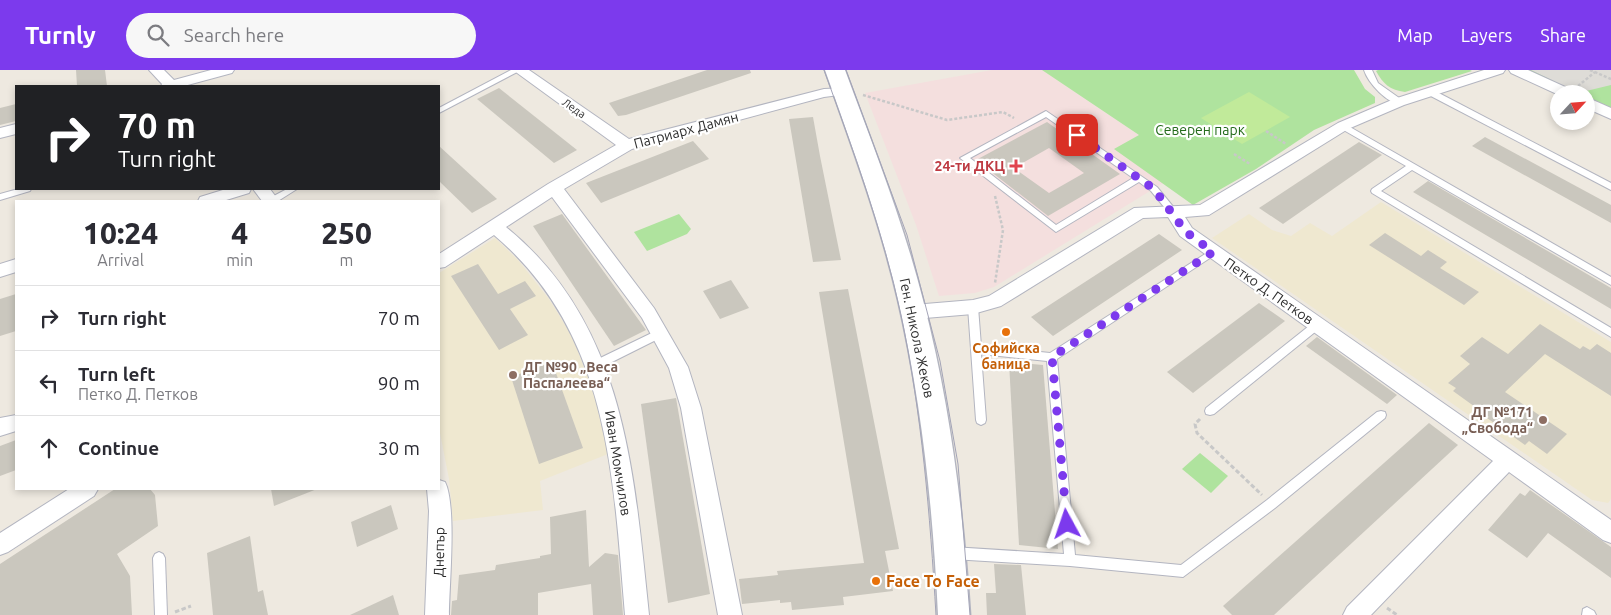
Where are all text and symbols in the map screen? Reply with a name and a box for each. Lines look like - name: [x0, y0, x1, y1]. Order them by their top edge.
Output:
- search box: [126, 13, 476, 58]
- icon: search: [144, 21, 172, 49]
- text: Turnly: [25, 22, 96, 49]
- text: Search here: [184, 24, 284, 46]
- text: Map: [1397, 25, 1433, 45]
- text: Layers: [1461, 25, 1512, 45]
- text: Share: [1540, 25, 1586, 45]
- north arrow: [1550, 85, 1595, 130]
- map controls: [1550, 85, 1595, 130]
- street label: Леда: [560, 96, 588, 120]
- icon: right: [35, 105, 100, 170]
- text: 70 m: [118, 105, 196, 145]
- street label: Патриарх Дамян: [632, 108, 740, 152]
- pin: [1056, 114, 1098, 156]
- icon: arrive: [1063, 121, 1091, 149]
- park label: Северен парк: [1155, 122, 1245, 138]
- text: Turn right: [118, 146, 216, 171]
- place label: 24-ти ДКЦ: [935, 158, 1005, 174]
- marker: 24-ти ДКЦ: [1009, 159, 1023, 173]
- text: 10:24: [83, 216, 158, 250]
- text: 4: [231, 216, 248, 250]
- text: 250: [321, 216, 372, 250]
- text: Arrival: [97, 251, 144, 269]
- text: min: [226, 251, 253, 269]
- text: m: [340, 251, 353, 269]
- street label: Петко Д. Петков: [1221, 254, 1317, 328]
- street label: Ген. Никола Жеков: [896, 276, 938, 400]
- icon: right: [35, 304, 63, 332]
- text: Turn right: [78, 307, 166, 329]
- text: 70 m: [378, 307, 420, 329]
- marker: Софийска баница: [1000, 326, 1012, 338]
- place label: Софийска баница: [972, 340, 1040, 372]
- place label: ДГ №90 „Веса Паспалеева“: [523, 359, 618, 391]
- text: Turn left: [78, 363, 156, 385]
- icon: left: [35, 369, 63, 397]
- marker: ДГ №90 „Веса Паспалеева“: [507, 369, 519, 381]
- text: 90 m: [378, 372, 420, 394]
- text: Петко Д. Петков: [78, 385, 198, 403]
- place label: ДГ №171 „Свобода“: [1462, 404, 1533, 436]
- street label: Иван Момчилов: [602, 409, 634, 517]
- marker: ДГ №171 „Свобода“: [1537, 414, 1549, 426]
- icon: ahead: [35, 434, 63, 462]
- text: Continue: [78, 437, 159, 459]
- text: 30 m: [378, 437, 420, 459]
- position arrow: [1040, 497, 1092, 549]
- street label: Днепър: [431, 527, 447, 577]
- place label: Face To Face: [886, 572, 980, 590]
- marker: Face To Face: [870, 575, 882, 587]

